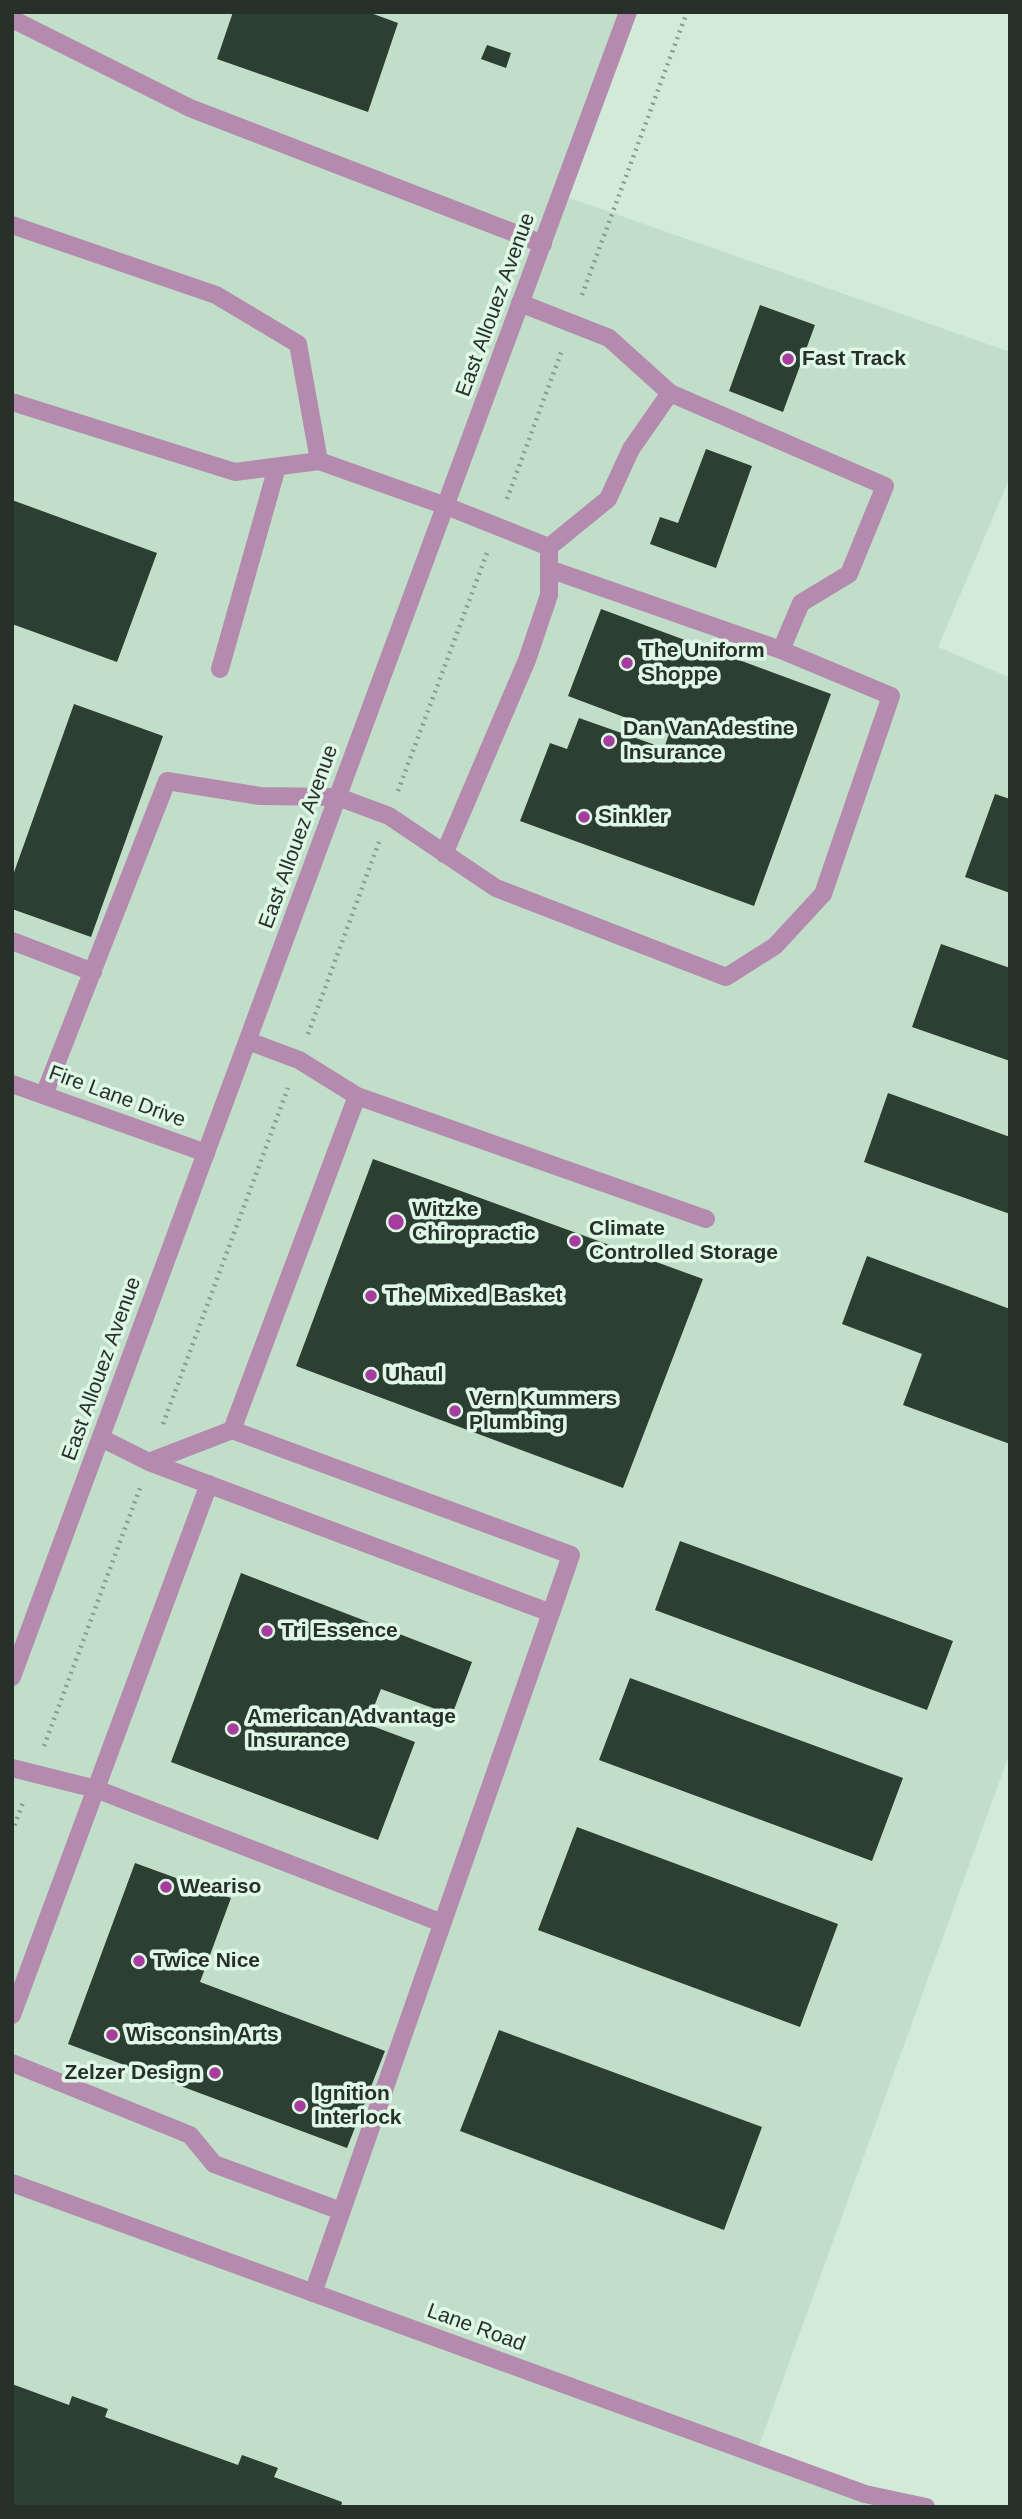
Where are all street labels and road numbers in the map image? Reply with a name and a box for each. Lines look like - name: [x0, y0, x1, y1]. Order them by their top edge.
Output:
- street label: East Allouez Avenue: [451, 210, 541, 400]
- street label: East Allouez Avenue: [254, 742, 344, 932]
- street label: Fire Lane Drive: [45, 1061, 189, 1133]
- street label: East Allouez Avenue: [57, 1274, 147, 1464]
- street label: Lane Road: [423, 2299, 529, 2357]

